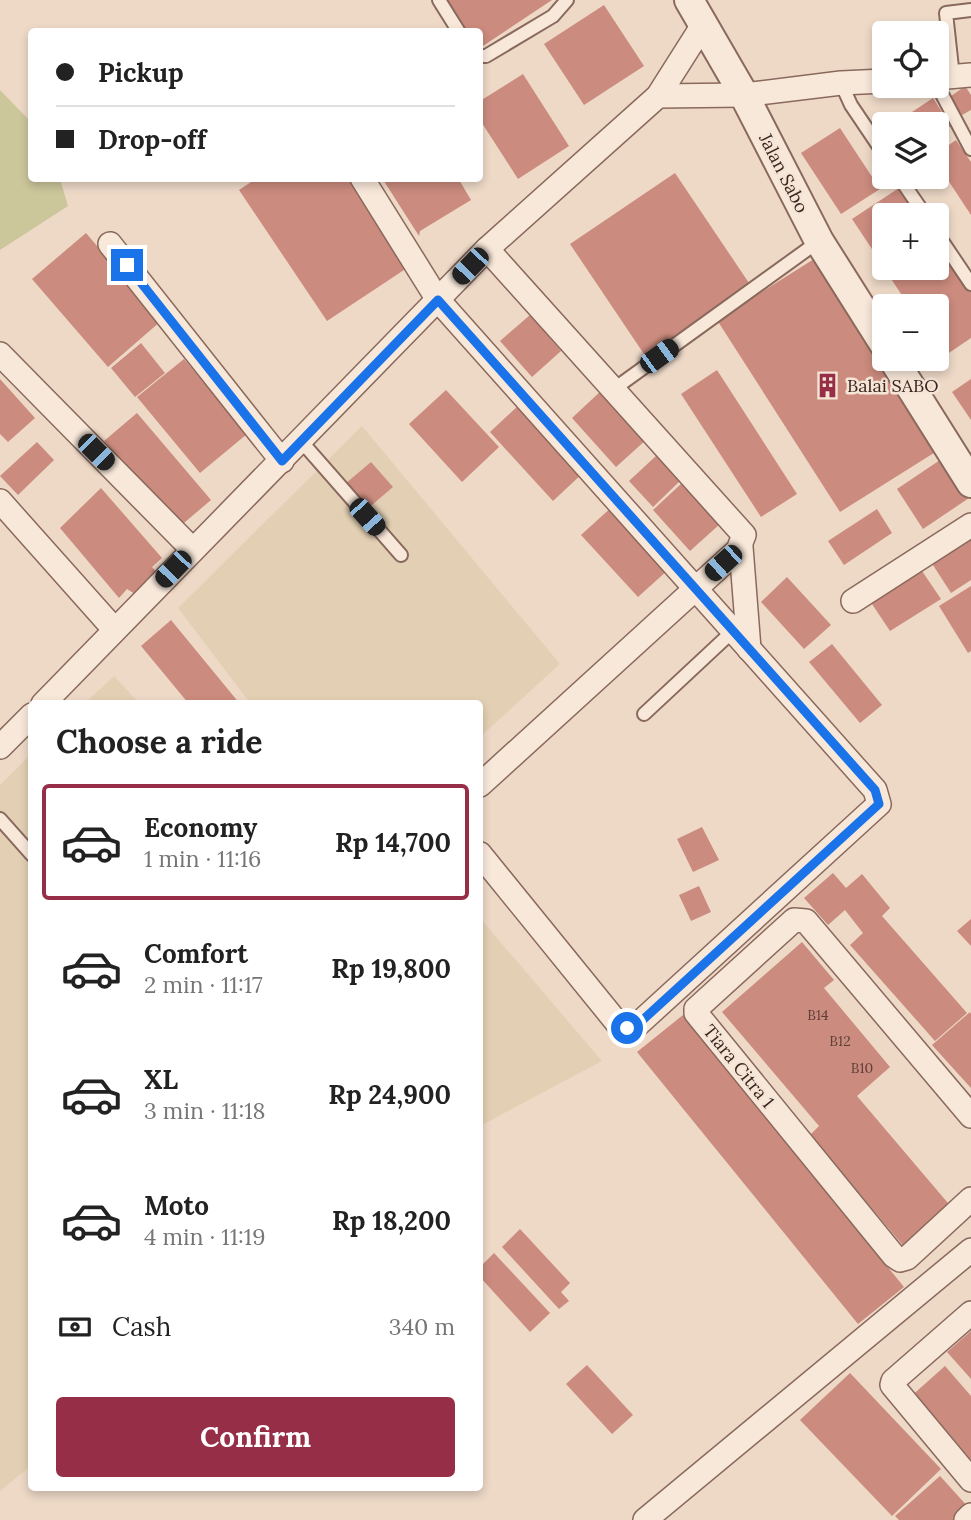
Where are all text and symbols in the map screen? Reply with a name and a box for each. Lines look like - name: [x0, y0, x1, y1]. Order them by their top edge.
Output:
- map controls: [872, 21, 949, 371]
- button: locate: [872, 21, 949, 98]
- text: Pickup: [98, 56, 184, 89]
- button: layers: [872, 112, 949, 189]
- text: Drop-off: [98, 123, 206, 156]
- street label: Jalan Sabo: [754, 129, 814, 217]
- button: +: [872, 203, 949, 280]
- car: [448, 244, 493, 288]
- route end: [111, 249, 143, 281]
- button: −: [872, 294, 949, 371]
- car: [636, 335, 683, 377]
- building icon: Balai SABO: [813, 371, 841, 399]
- place label: Balai SABO: [847, 374, 938, 397]
- car: [74, 430, 119, 474]
- car: [346, 494, 389, 540]
- car: [701, 541, 746, 585]
- car: [151, 547, 196, 591]
- text: Choose a ride: [56, 721, 263, 762]
- icon: car: [60, 811, 123, 874]
- text: Economy: [144, 811, 257, 844]
- text: Rp 14,700: [335, 826, 451, 859]
- text: 1 min · 11:16: [144, 844, 261, 873]
- icon: car: [60, 937, 123, 1000]
- text: Comfort: [144, 937, 248, 970]
- text: Rp 19,800: [331, 952, 451, 985]
- text: 2 min · 11:17: [144, 970, 263, 999]
- house number: B14: [807, 1006, 829, 1024]
- route start: [611, 1012, 643, 1044]
- street label: Tiara Citra 1: [698, 1020, 780, 1112]
- house number: B12: [829, 1032, 851, 1050]
- house number: B10: [851, 1059, 873, 1077]
- icon: car: [60, 1063, 123, 1126]
- text: XL: [144, 1063, 178, 1096]
- text: Rp 24,900: [328, 1078, 451, 1111]
- text: 3 min · 11:18: [144, 1096, 266, 1125]
- icon: car: [60, 1189, 123, 1252]
- text: Moto: [144, 1189, 209, 1222]
- text: Rp 18,200: [332, 1204, 451, 1237]
- text: 4 min · 11:19: [144, 1222, 266, 1251]
- icon: cash: [56, 1308, 94, 1346]
- text: Cash: [112, 1310, 171, 1343]
- text: 340 m: [389, 1312, 455, 1341]
- button: Confirm: [56, 1397, 455, 1477]

